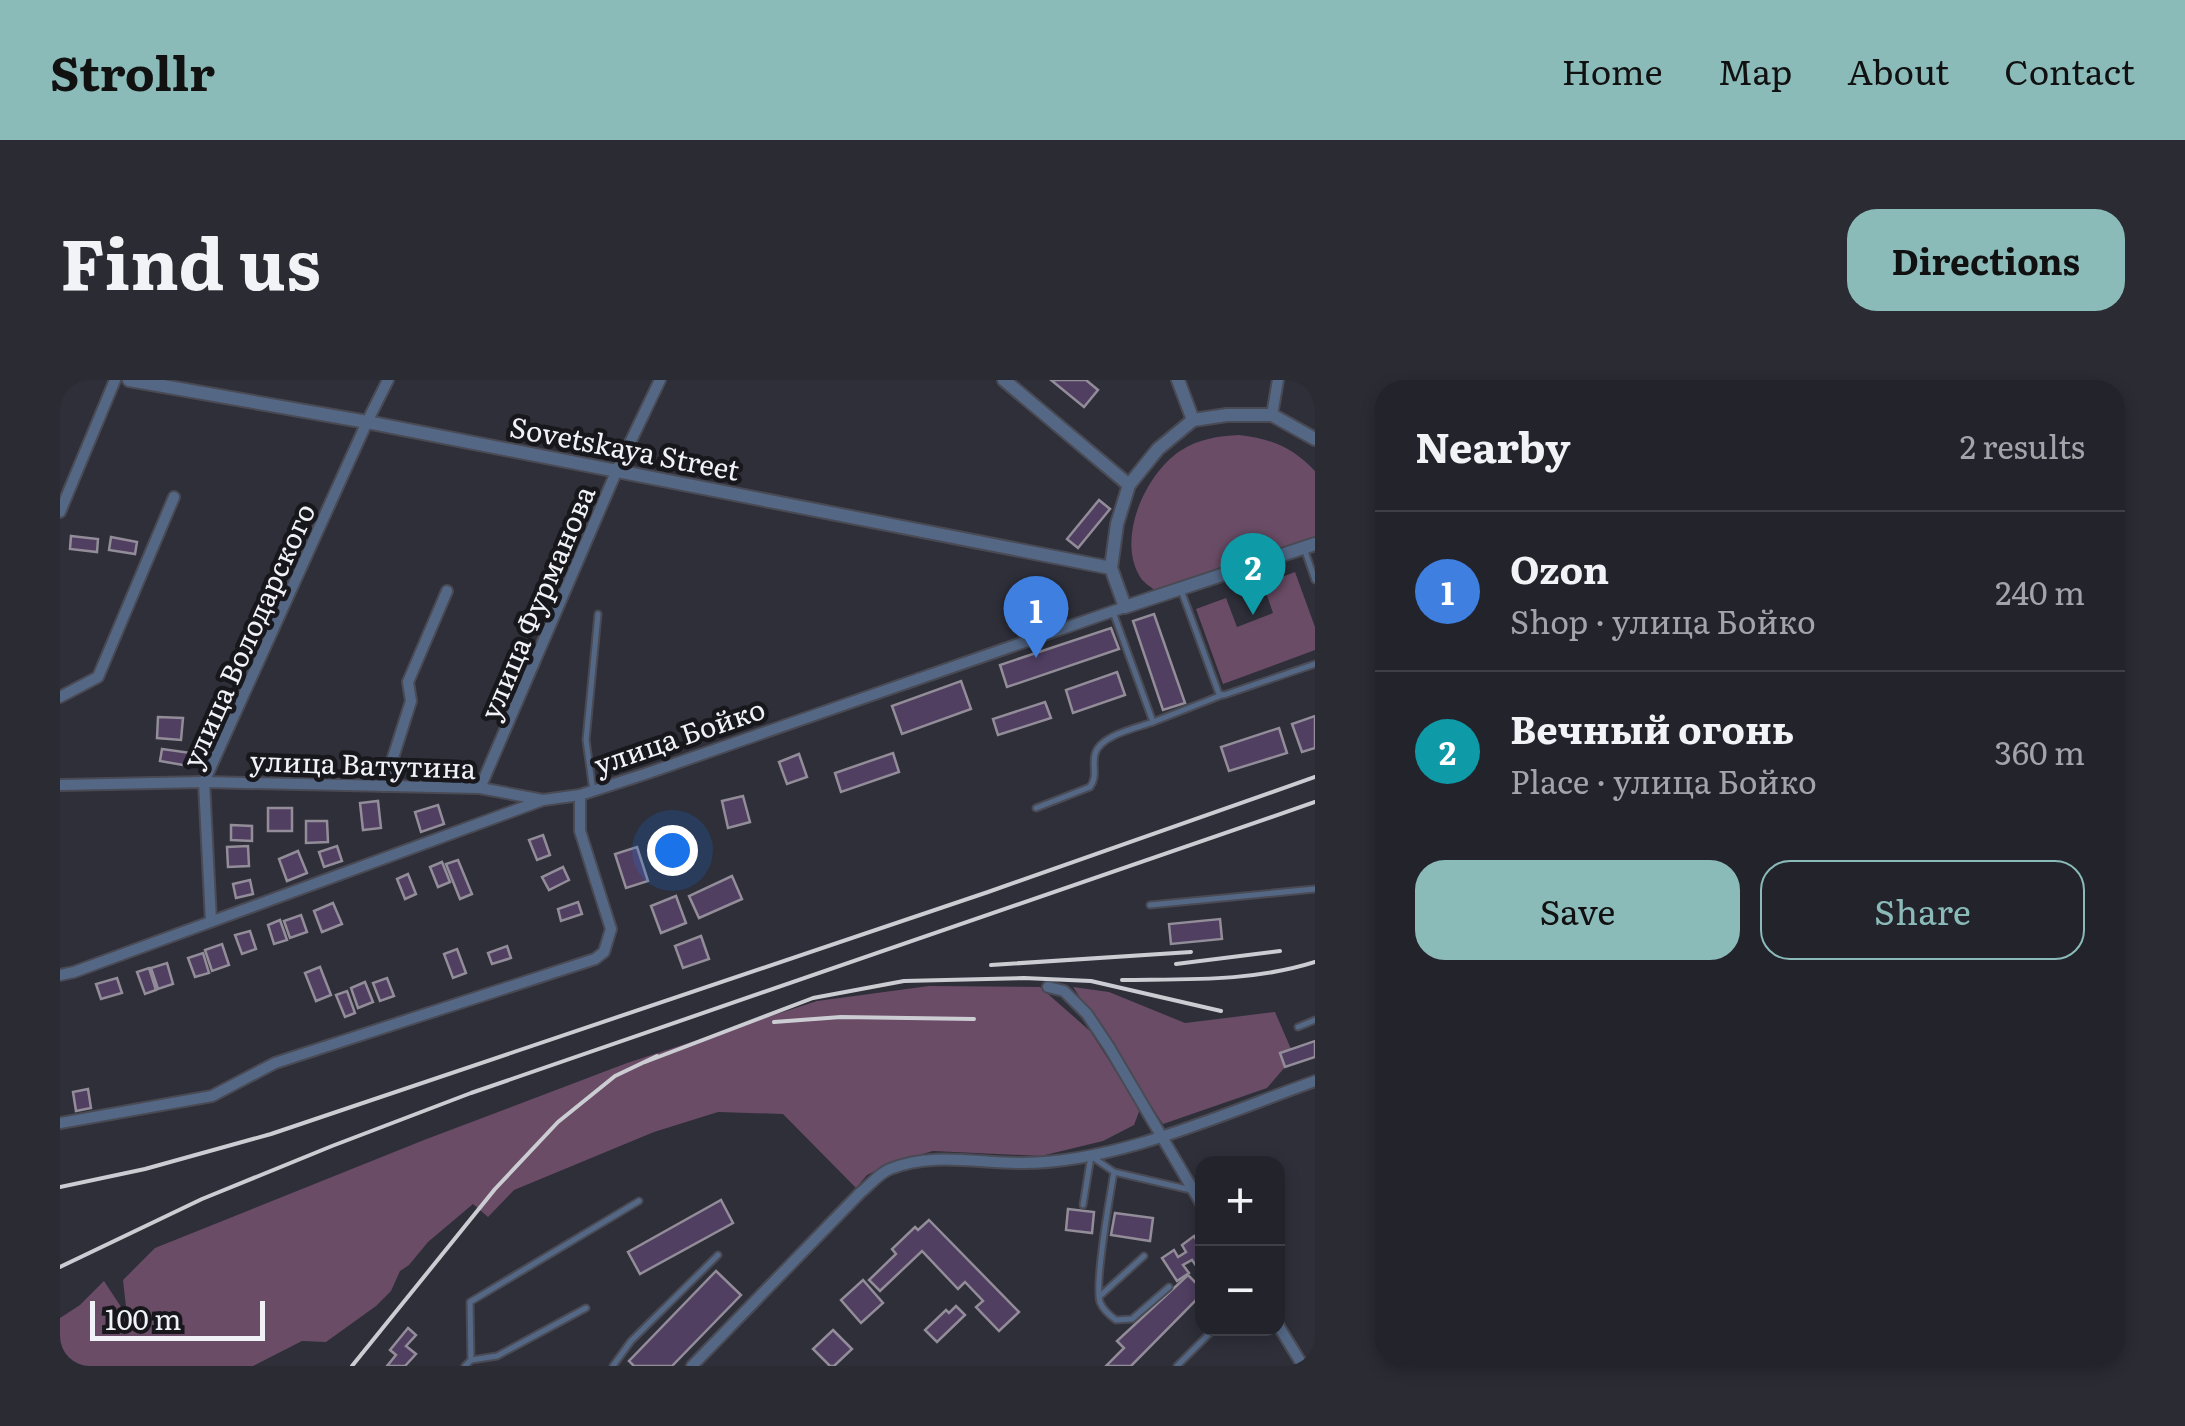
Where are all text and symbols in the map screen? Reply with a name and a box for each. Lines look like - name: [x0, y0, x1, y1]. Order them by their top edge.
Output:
- text: Strollr: [50, 35, 215, 106]
- text: Home: [1562, 44, 1663, 96]
- text: Map: [1718, 44, 1792, 96]
- text: About: [1847, 44, 1949, 96]
- text: Contact: [2004, 44, 2135, 96]
- text: Find us: [60, 208, 321, 312]
- button: Directions: [1847, 209, 2125, 311]
- street label: Sovetskaya Street: [507, 404, 744, 490]
- text: Nearby: [1415, 414, 1571, 476]
- text: 2 results: [1960, 421, 2085, 469]
- street label: улица Фурманова: [468, 478, 604, 726]
- street label: улица Володарского: [170, 496, 324, 774]
- pin: 2: [1220, 532, 1286, 615]
- text: Ozon: [1510, 539, 1609, 596]
- text: 1: [1441, 567, 1454, 615]
- text: 240 m: [1995, 567, 2085, 615]
- pin: 1: [1004, 576, 1068, 658]
- text: Shop · улица Бойко: [1510, 596, 1816, 644]
- street label: улица Бойко: [588, 686, 770, 784]
- text: Вечный огонь: [1510, 699, 1794, 756]
- text: 2: [1439, 727, 1456, 775]
- text: 360 m: [1995, 727, 2085, 775]
- street label: улица Ватутина: [249, 738, 477, 788]
- text: Place · улица Бойко: [1510, 756, 1817, 804]
- your location: [647, 825, 698, 876]
- button: Save: [1415, 860, 1740, 960]
- button: Share: [1760, 860, 2085, 960]
- map controls: [1195, 1156, 1285, 1336]
- button: +: [1195, 1156, 1285, 1246]
- button: −: [1195, 1246, 1285, 1336]
- scale bar: [90, 1296, 265, 1340]
- text: 100 m: [105, 1297, 182, 1339]

